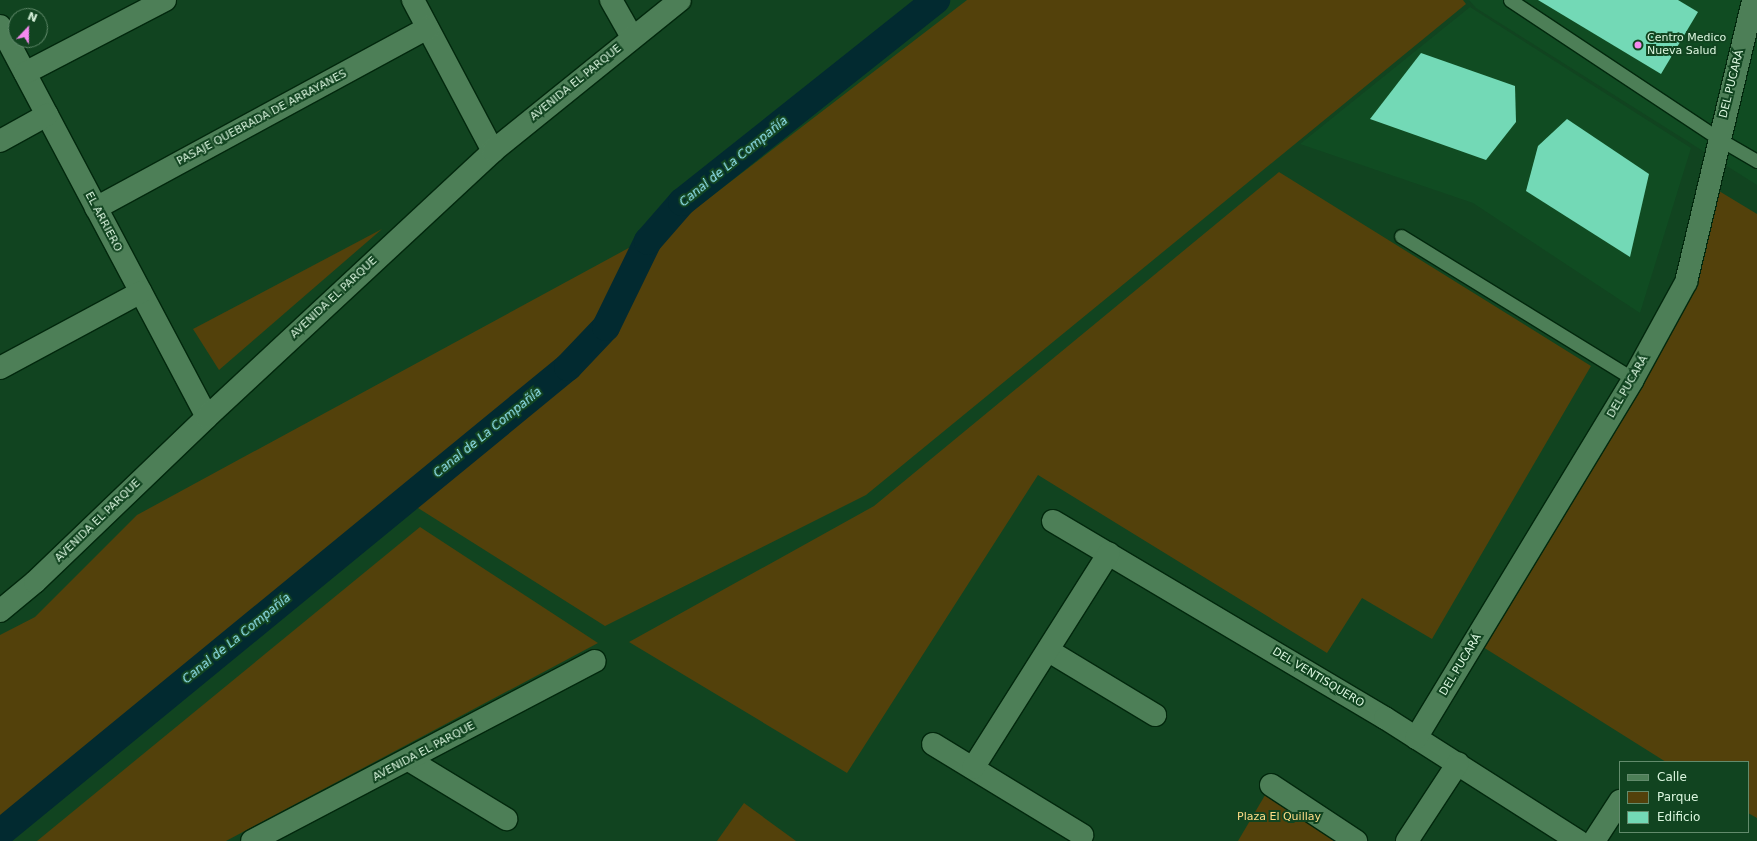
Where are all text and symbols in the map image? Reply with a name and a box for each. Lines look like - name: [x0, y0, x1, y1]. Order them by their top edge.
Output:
- north arrow: [8, 8, 48, 48]
- text: N: [26, 10, 39, 25]
- place label: Centro Medico Nueva Salud: [1647, 32, 1726, 58]
- marker: Centro Medico Nueva Salud: [1632, 39, 1644, 51]
- street label: AVENIDA EL PARQUE: [528, 42, 624, 124]
- street label: DEL PUCARÁ: [1717, 49, 1747, 119]
- street label: PASAJE QUEBRADA DE ARRAYANES: [175, 67, 349, 169]
- water label: Canal de La Compañía: [677, 114, 791, 210]
- street label: EL ARRIERO: [82, 190, 124, 254]
- street label: AVENIDA EL PARQUE: [288, 255, 380, 341]
- street label: DEL PUCARÁ: [1605, 354, 1651, 420]
- water label: Canal de La Compañía: [431, 385, 545, 481]
- street label: AVENIDA EL PARQUE: [53, 477, 143, 565]
- water label: Canal de La Compañía: [180, 591, 294, 687]
- street label: DEL PUCARÁ: [1437, 632, 1485, 698]
- street label: DEL VENTISQUERO: [1270, 645, 1366, 711]
- street label: AVENIDA EL PARQUE: [371, 720, 477, 784]
- legend: [1619, 761, 1749, 833]
- text: Calle: [1657, 770, 1687, 784]
- text: Parque: [1657, 790, 1698, 804]
- park label: Plaza El Quillay: [1237, 810, 1321, 824]
- text: Edificio: [1657, 810, 1700, 824]

